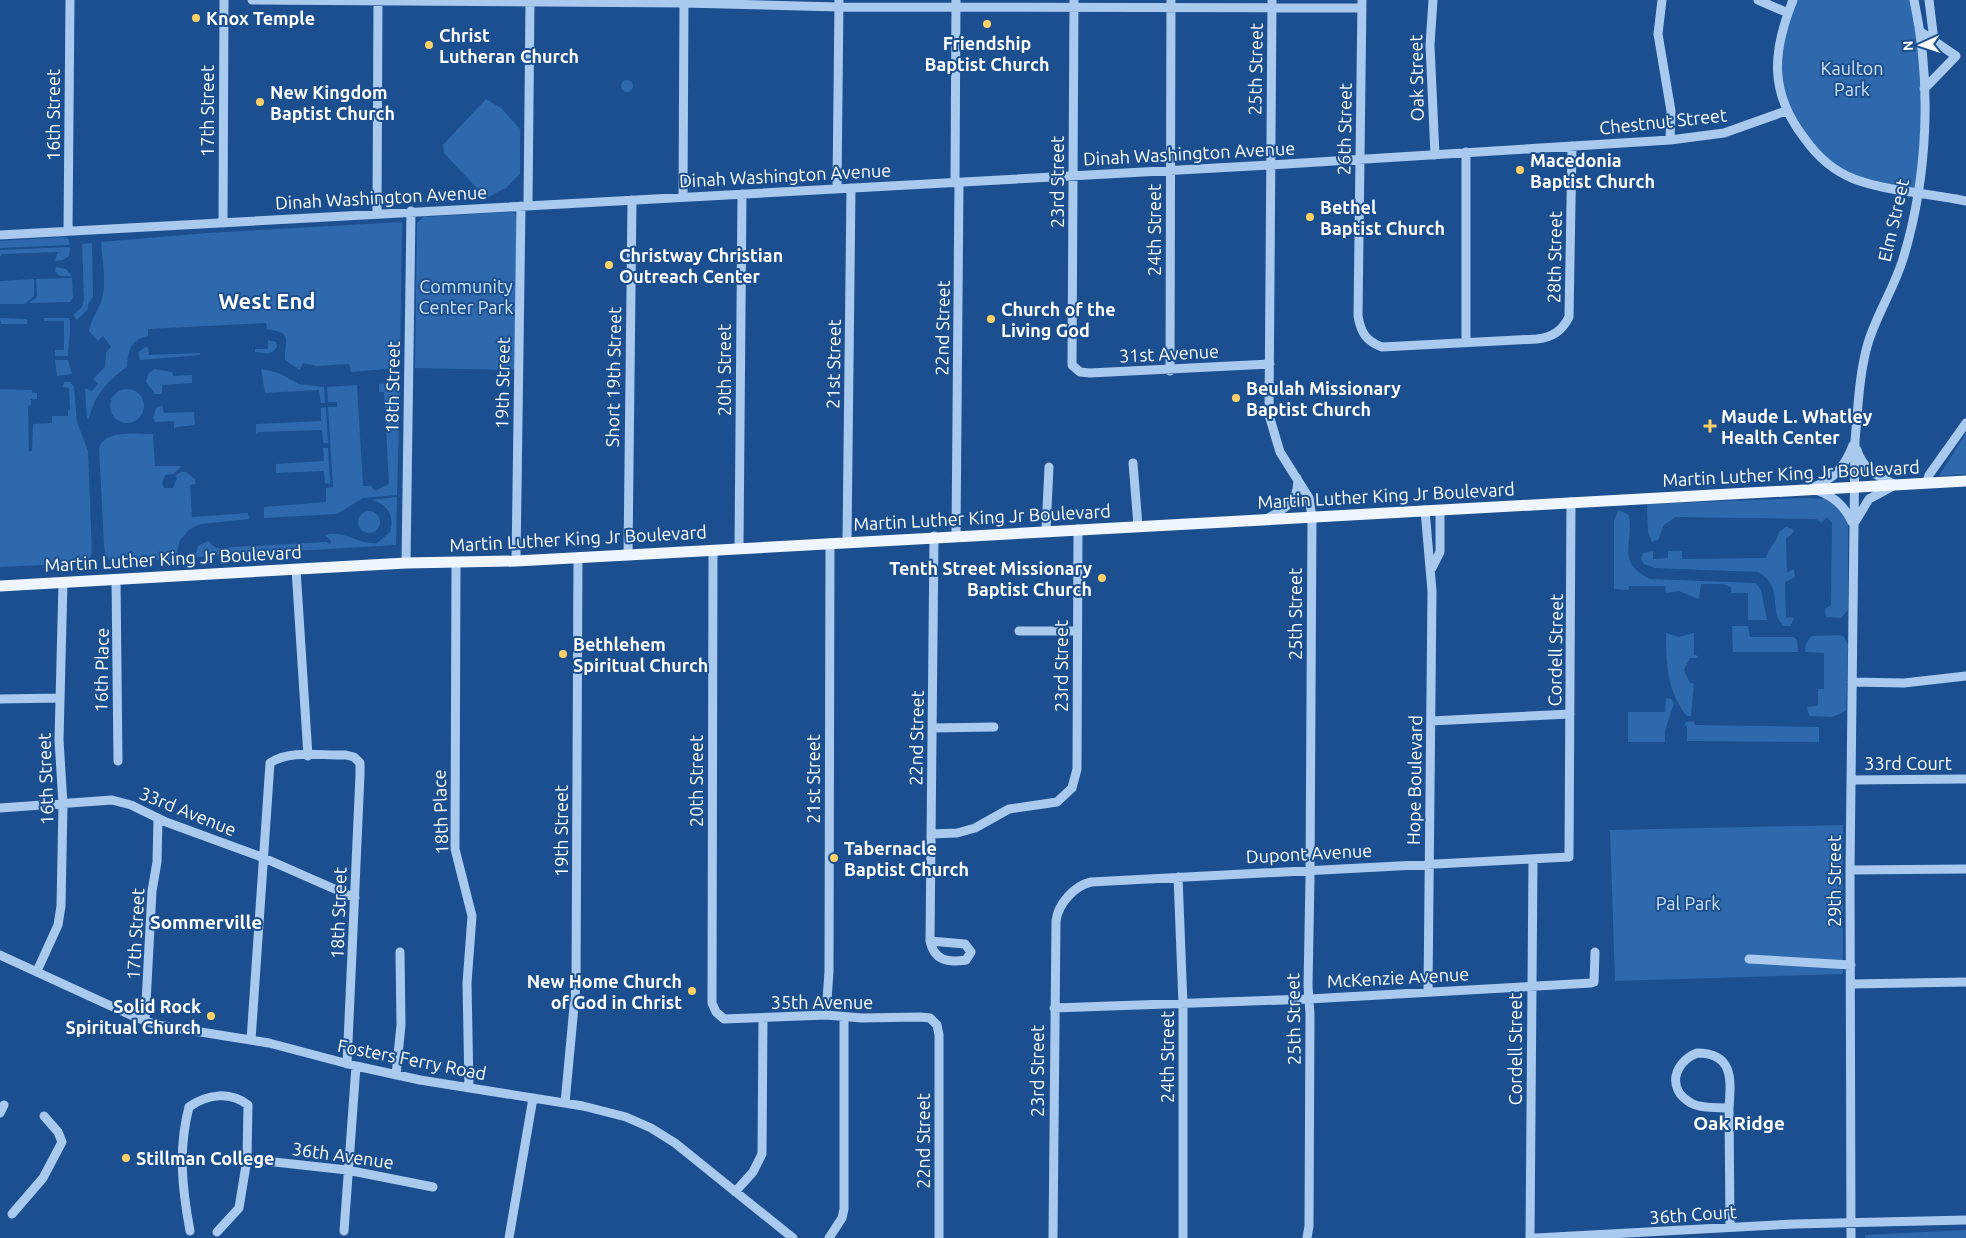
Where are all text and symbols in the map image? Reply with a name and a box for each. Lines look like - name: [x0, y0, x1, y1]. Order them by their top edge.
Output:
- place label: Knox Temple: [206, 8, 315, 28]
- marker: Knox Temple: [190, 12, 202, 24]
- marker: Friendship Baptist Church: [981, 18, 993, 30]
- north arrow: [1896, 20, 1946, 70]
- street label: 25th Street: [1244, 23, 1266, 115]
- place label: Christ Lutheran Church: [439, 25, 579, 66]
- place label: Friendship Baptist Church: [925, 33, 1049, 74]
- street label: Oak Street: [1405, 34, 1427, 122]
- marker: Christ Lutheran Church: [423, 39, 435, 51]
- text: N: [1900, 40, 1916, 51]
- park label: Kaulton Park: [1820, 58, 1884, 99]
- street label: 17th Street: [197, 65, 217, 157]
- street label: 16th Street: [43, 69, 63, 161]
- place label: New Kingdom Baptist Church: [270, 82, 395, 123]
- street label: 26th Street: [1333, 83, 1355, 175]
- marker: New Kingdom Baptist Church: [254, 96, 266, 108]
- street label: Chestnut Street: [1598, 104, 1728, 138]
- street label: 23rd Street: [1047, 136, 1067, 228]
- street label: Dinah Washington Avenue: [1082, 137, 1296, 169]
- place label: Macedonia Baptist Church: [1530, 150, 1655, 191]
- street label: Dinah Washington Avenue: [678, 159, 892, 191]
- marker: Macedonia Baptist Church: [1514, 164, 1526, 176]
- street label: Elm Street: [1874, 176, 1912, 264]
- street label: Dinah Washington Avenue: [274, 181, 488, 213]
- street label: 24th Street: [1144, 184, 1164, 276]
- place label: Bethel Baptist Church: [1320, 197, 1445, 238]
- marker: Bethel Baptist Church: [1304, 211, 1316, 223]
- street label: 28th Street: [1543, 211, 1565, 303]
- place label: Christway Christian Outreach Center: [619, 245, 783, 286]
- marker: Christway Christian Outreach Center: [603, 259, 615, 271]
- park label: Community Center Park: [419, 276, 513, 317]
- street label: 22nd Street: [931, 280, 953, 376]
- district label: West End: [219, 288, 316, 313]
- place label: Church of the Living God: [1001, 299, 1116, 340]
- street label: Short 19th Street: [602, 307, 624, 447]
- marker: Church of the Living God: [985, 313, 997, 325]
- street label: 21st Street: [822, 319, 844, 409]
- street label: 20th Street: [714, 324, 734, 416]
- street label: 19th Street: [491, 337, 513, 429]
- street label: 31st Avenue: [1119, 340, 1219, 366]
- street label: 18th Street: [381, 341, 403, 433]
- place label: Beulah Missionary Baptist Church: [1246, 378, 1401, 419]
- marker: Beulah Missionary Baptist Church: [1230, 392, 1242, 404]
- place label: Maude L. Whatley Health Center: [1721, 406, 1873, 447]
- marker: Maude L. Whatley Health Center: [1703, 419, 1717, 433]
- street label: Martin Luther King Jr Boulevard: [1662, 456, 1920, 490]
- street label: Martin Luther King Jr Boulevard: [1257, 478, 1515, 512]
- street label: Martin Luther King Jr Boulevard: [853, 500, 1111, 534]
- street label: Martin Luther King Jr Boulevard: [449, 521, 707, 555]
- street label: Martin Luther King Jr Boulevard: [44, 541, 302, 575]
- place label: Tenth Street Missionary Baptist Church: [889, 558, 1092, 599]
- street label: 25th Street: [1285, 568, 1305, 660]
- marker: Tenth Street Missionary Baptist Church: [1096, 572, 1108, 584]
- street label: Cordell Street: [1544, 594, 1566, 706]
- street label: 23rd Street: [1051, 620, 1071, 712]
- street label: 16th Place: [90, 627, 112, 713]
- place label: Bethlehem Spiritual Church: [573, 634, 708, 675]
- marker: Bethlehem Spiritual Church: [557, 648, 569, 660]
- street label: 22nd Street: [905, 690, 927, 786]
- street label: Hope Boulevard: [1403, 715, 1425, 845]
- street label: 16th Street: [33, 733, 57, 825]
- street label: 21st Street: [803, 734, 823, 824]
- street label: 20th Street: [686, 735, 706, 827]
- street label: 33rd Court: [1864, 753, 1952, 773]
- street label: 18th Place: [429, 769, 451, 855]
- street label: 33rd Avenue: [137, 783, 239, 839]
- street label: 19th Street: [551, 785, 571, 877]
- street label: 29th Street: [1824, 835, 1844, 927]
- place label: Tabernacle Baptist Church: [844, 838, 969, 879]
- street label: Dupont Avenue: [1245, 840, 1373, 866]
- marker: Tabernacle Baptist Church: [828, 852, 840, 864]
- street label: 18th Street: [326, 867, 350, 959]
- street label: 17th Street: [123, 888, 147, 980]
- park label: Pal Park: [1656, 893, 1720, 913]
- district label: Sommerville: [150, 911, 262, 933]
- street label: McKenzie Avenue: [1326, 963, 1470, 991]
- place label: New Home Church of God in Christ: [527, 971, 682, 1012]
- street label: 25th Street: [1282, 973, 1304, 1065]
- marker: New Home Church of God in Christ: [686, 985, 698, 997]
- street label: 35th Avenue: [771, 992, 873, 1012]
- street label: Cordell Street: [1505, 993, 1525, 1105]
- place label: Solid Rock Spiritual Church: [66, 996, 201, 1037]
- marker: Solid Rock Spiritual Church: [205, 1010, 217, 1022]
- street label: 24th Street: [1157, 1011, 1177, 1103]
- street label: 23rd Street: [1027, 1025, 1047, 1117]
- street label: Fosters Ferry Road: [336, 1035, 488, 1083]
- street label: 22nd Street: [913, 1093, 933, 1189]
- district label: Oak Ridge: [1693, 1112, 1785, 1134]
- street label: 36th Avenue: [291, 1138, 395, 1172]
- place label: Stillman College: [136, 1148, 274, 1168]
- marker: Stillman College: [120, 1152, 132, 1164]
- street label: 36th Court: [1649, 1201, 1737, 1227]

